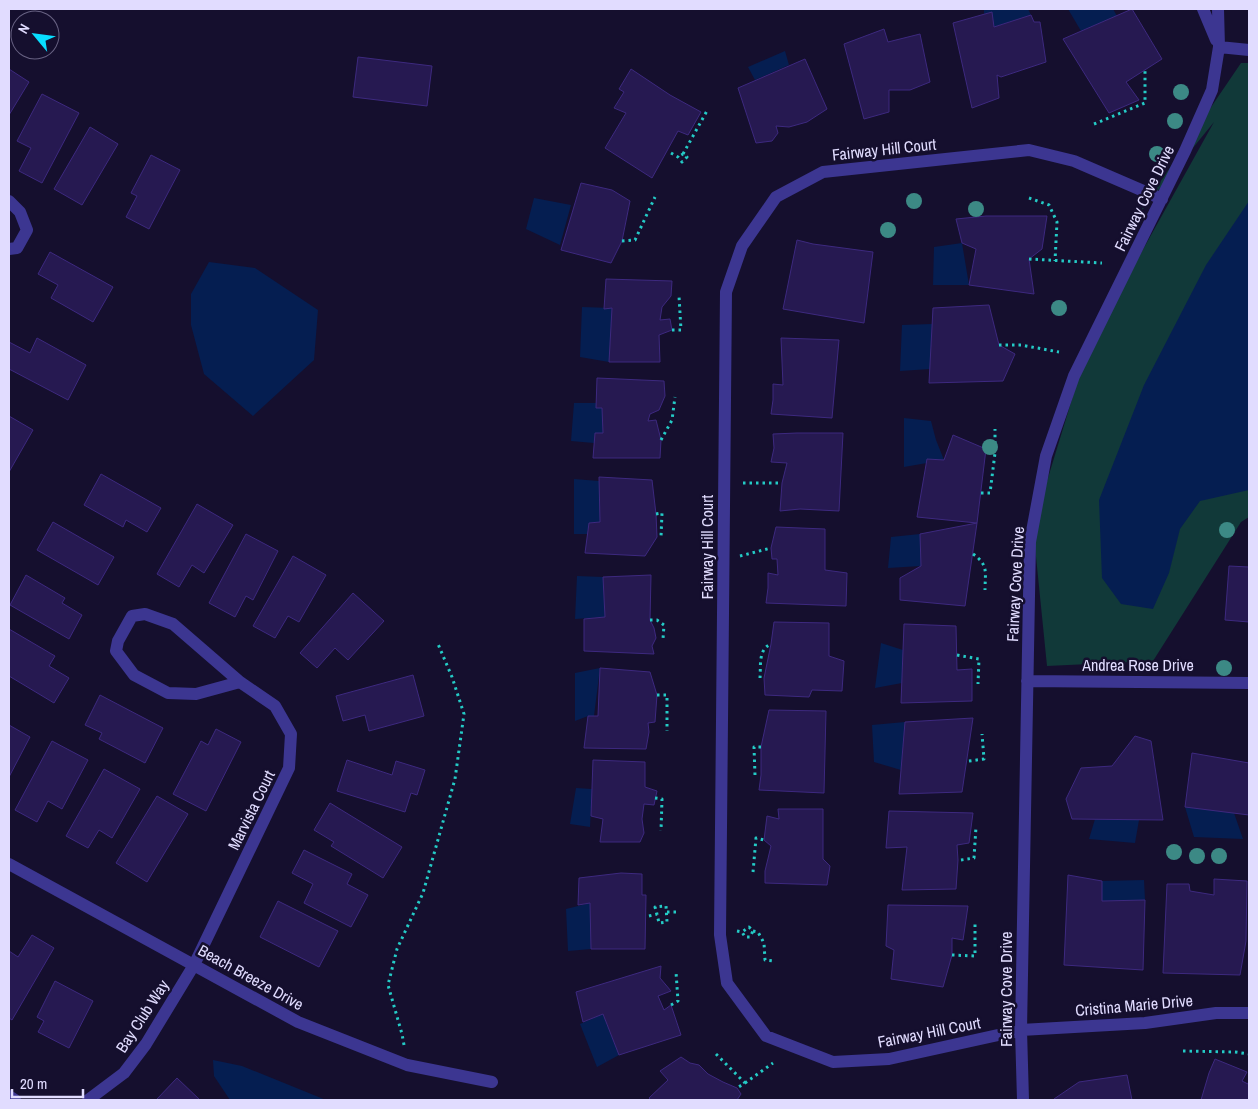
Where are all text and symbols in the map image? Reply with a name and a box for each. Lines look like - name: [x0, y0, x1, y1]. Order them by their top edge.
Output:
- north arrow: [10, 10, 60, 60]
- text: N: [14, 21, 34, 37]
- street label: Fairway Hill Court: [831, 133, 937, 165]
- street label: Fairway Cove Drive: [1109, 141, 1179, 255]
- street label: Fairway Hill Court: [696, 494, 718, 599]
- street label: Fairway Cove Drive: [1001, 526, 1029, 642]
- street label: Andrea Rose Drive: [1081, 654, 1194, 676]
- street label: Marvista Court: [222, 766, 280, 853]
- street label: Fairway Cove Drive: [995, 931, 1017, 1047]
- street label: Beach Breeze Drive: [194, 939, 308, 1015]
- street label: Bay Club Way: [110, 975, 174, 1057]
- street label: Cristina Marie Drive: [1074, 989, 1194, 1021]
- street label: Fairway Hill Court: [876, 1011, 983, 1053]
- scale bar: [12, 1066, 84, 1098]
- text: 20 m: [20, 1073, 47, 1094]

